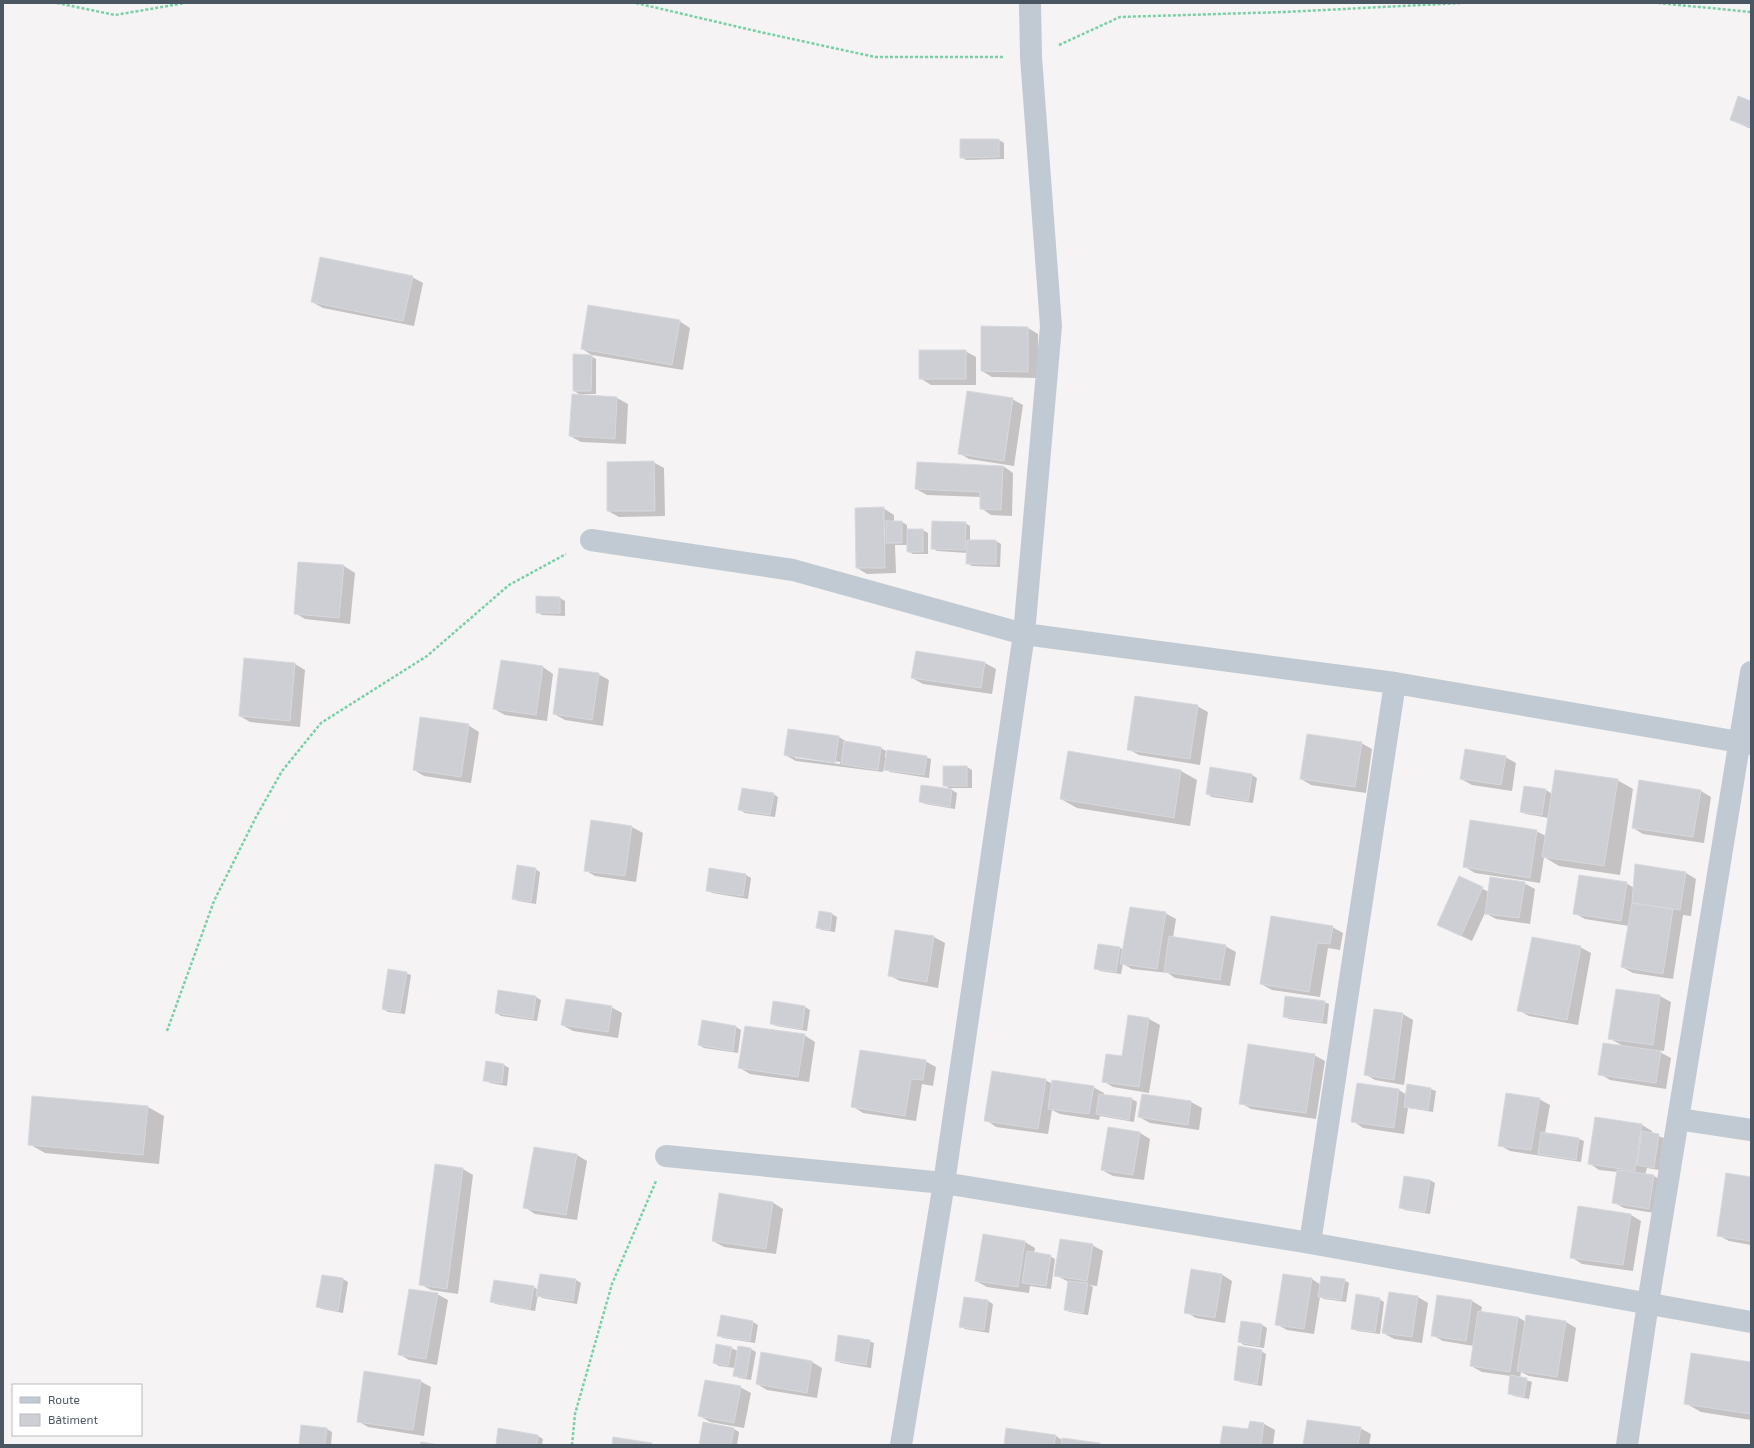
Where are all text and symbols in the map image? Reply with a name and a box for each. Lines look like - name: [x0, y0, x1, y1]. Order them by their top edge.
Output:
- legend: [12, 1384, 142, 1436]
- text: Route: [48, 1392, 80, 1406]
- text: Bâtiment: [48, 1412, 99, 1426]

